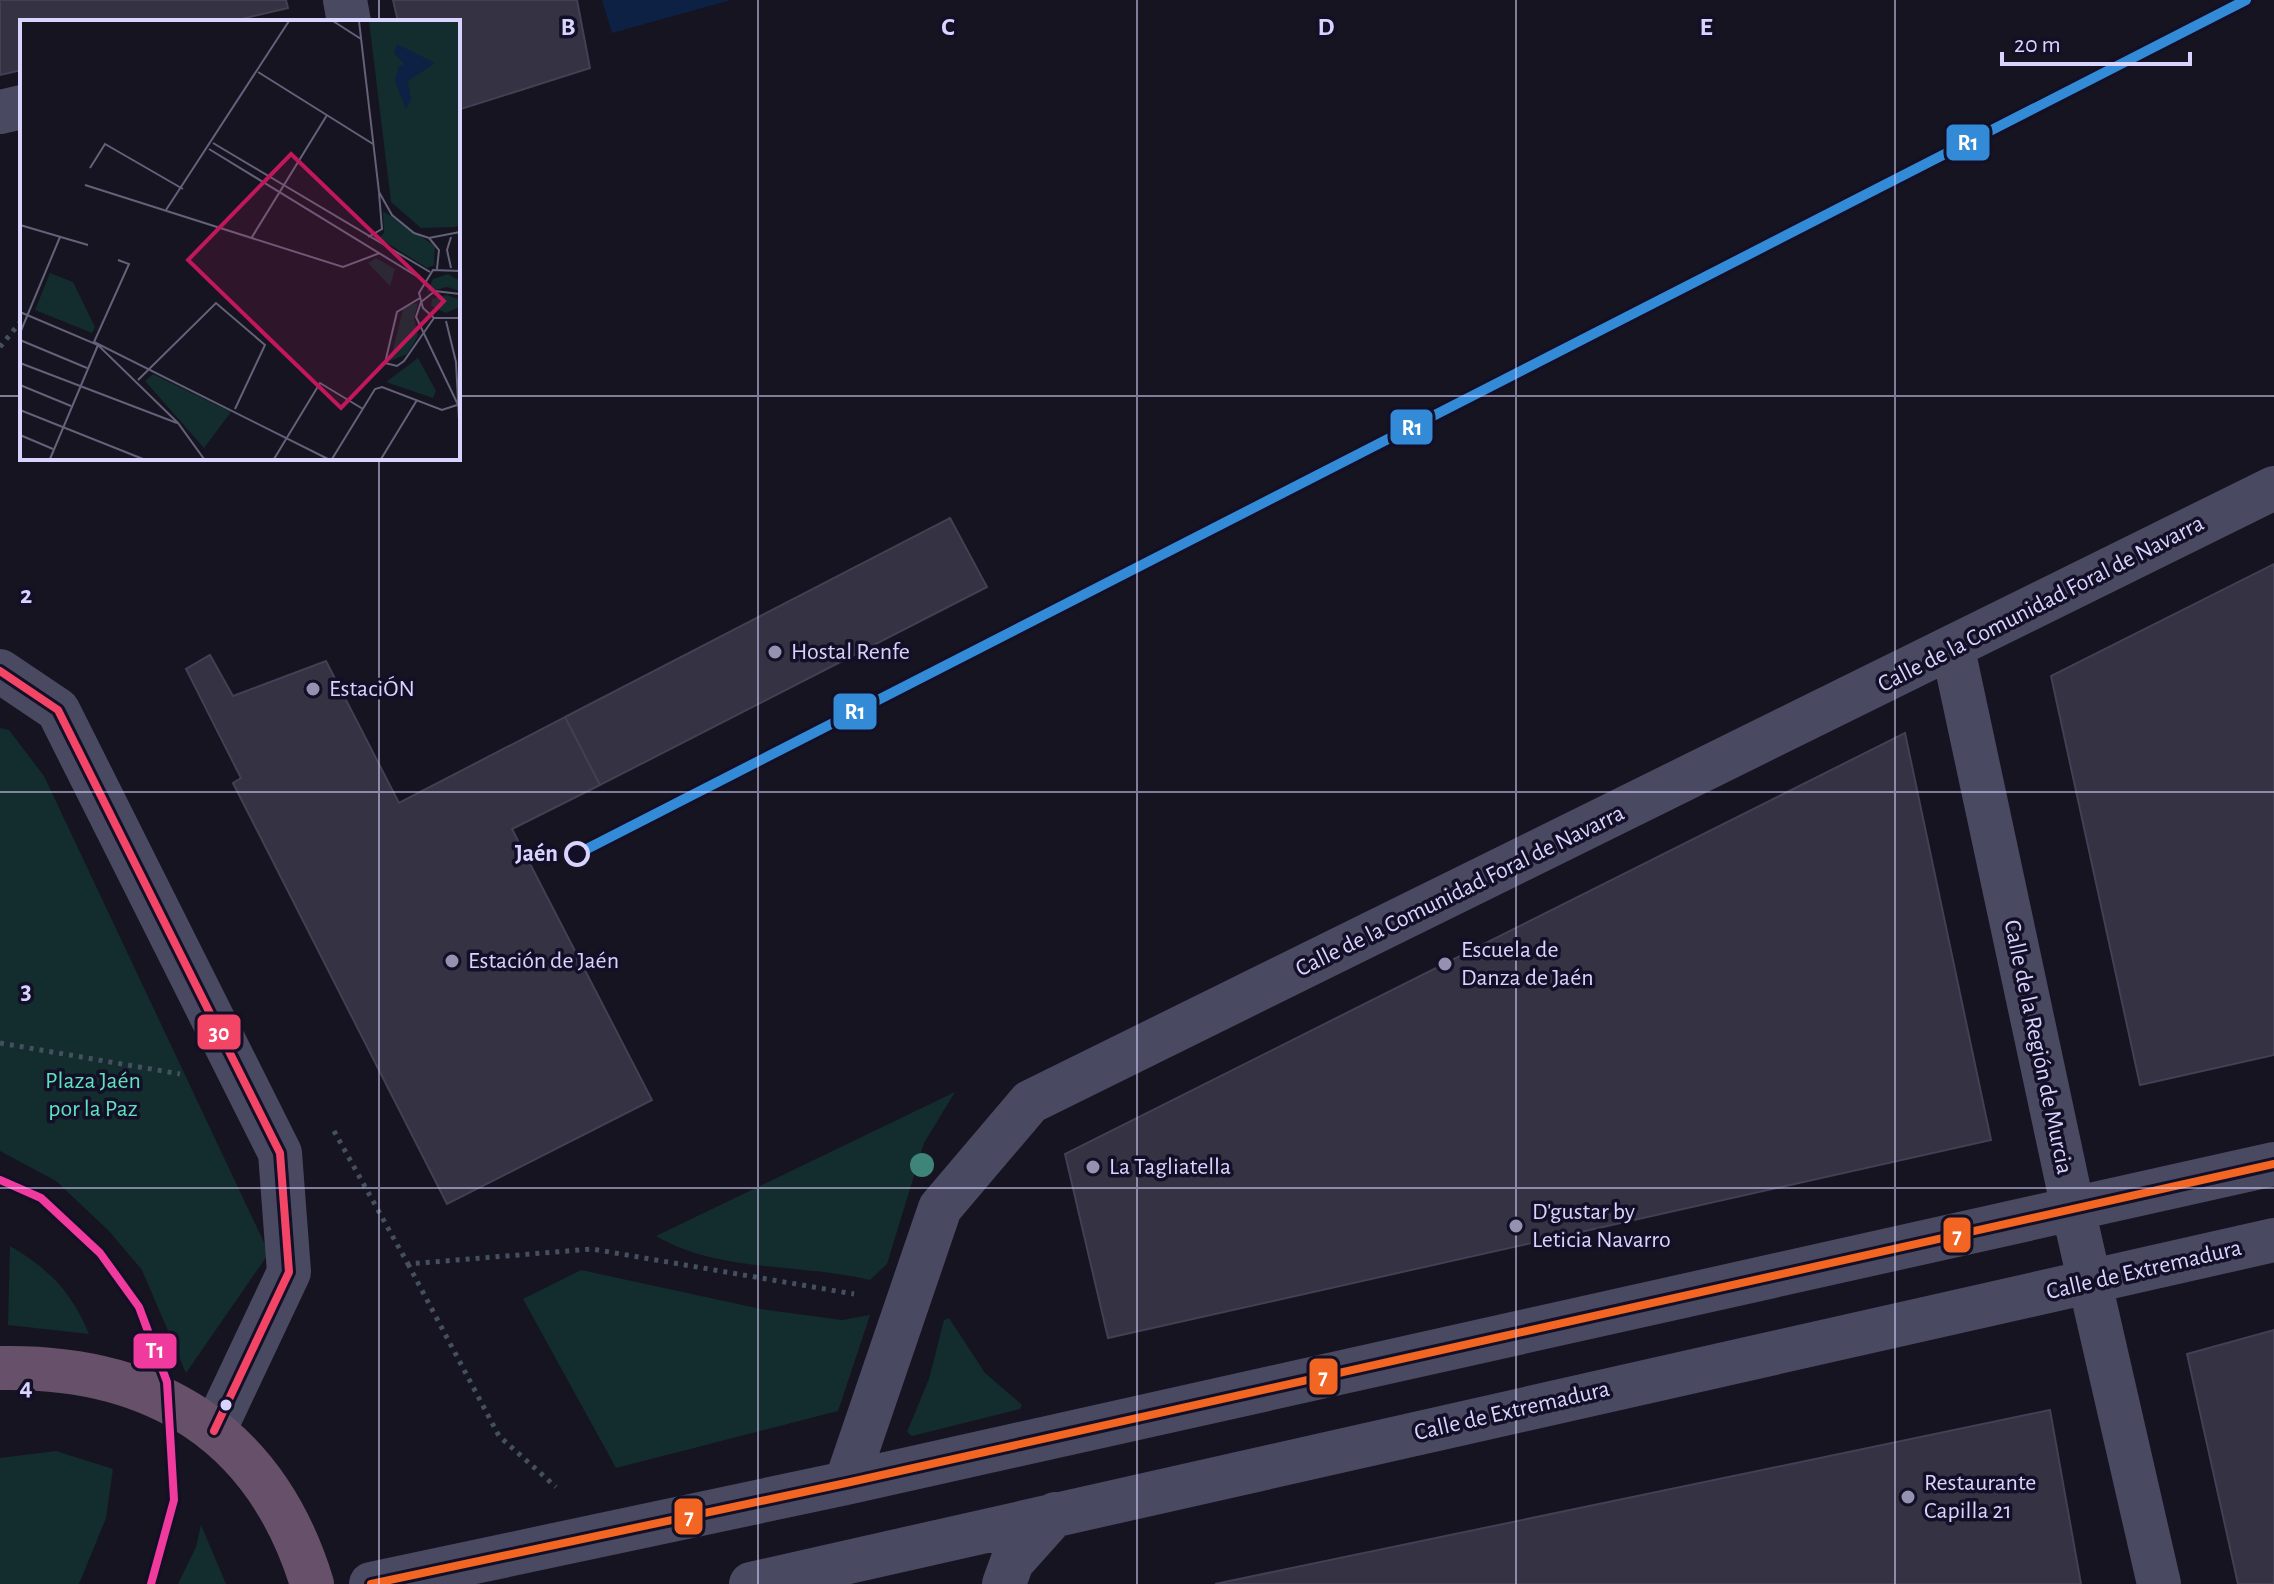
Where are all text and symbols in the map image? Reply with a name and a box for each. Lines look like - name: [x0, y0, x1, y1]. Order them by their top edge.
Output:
- text: B: [560, 14, 576, 40]
- text: C: [941, 14, 955, 40]
- text: D: [1317, 14, 1335, 40]
- text: E: [1699, 14, 1713, 40]
- scale bar: [2002, 16, 2190, 66]
- inset map: [20, 20, 460, 460]
- text: 20 m: [2014, 33, 2061, 57]
- line badge: R1: [1945, 123, 1991, 162]
- text: R1: [1958, 132, 1978, 154]
- line badge: R1: [1389, 408, 1434, 446]
- text: R1: [1402, 417, 1422, 439]
- street label: Calle de la Comunidad Foral de Navarra: [1874, 511, 2208, 697]
- text: 2: [20, 582, 32, 608]
- place label: Hostal Renfe: [791, 640, 910, 664]
- marker: Hostal Renfe: [766, 643, 784, 661]
- place label: EstaciÓN: [329, 675, 415, 701]
- marker: EstaciÓN: [304, 680, 322, 698]
- line badge: R1: [832, 692, 878, 731]
- text: R1: [845, 701, 865, 723]
- street label: Calle de la Comunidad Foral de Navarra: [1292, 801, 1628, 981]
- place label: Jaén: [515, 842, 558, 866]
- marker: Jaén: [565, 842, 589, 866]
- street label: Calle de la Región de Murcia: [1999, 918, 2077, 1176]
- place label: Escuela de Danza de Jaén: [1461, 938, 1594, 990]
- place label: Estación de Jaén: [468, 949, 619, 973]
- marker: Estación de Jaén: [443, 952, 461, 970]
- marker: Escuela de Danza de Jaén: [1436, 955, 1454, 973]
- text: 3: [20, 978, 32, 1004]
- line badge: 30: [196, 1013, 242, 1051]
- text: 30: [209, 1022, 229, 1044]
- park label: Plaza Jaén por la Paz: [45, 1069, 141, 1121]
- place label: La Tagliatella: [1109, 1155, 1231, 1179]
- marker: La Tagliatella: [1084, 1158, 1102, 1176]
- place label: D'gustar by Leticia Navarro: [1532, 1200, 1671, 1252]
- line badge: 7: [1942, 1216, 1972, 1254]
- marker: D'gustar by Leticia Navarro: [1507, 1217, 1525, 1235]
- text: 7: [1952, 1225, 1962, 1247]
- street label: Calle de Extremadura: [2044, 1236, 2244, 1304]
- line badge: T1: [132, 1332, 178, 1370]
- text: T1: [146, 1340, 165, 1362]
- line badge: 7: [1308, 1357, 1339, 1396]
- text: 7: [1318, 1366, 1328, 1388]
- text: 4: [19, 1374, 33, 1400]
- street label: Calle de Extremadura: [1412, 1377, 1612, 1445]
- unlabelled marker: [218, 1397, 234, 1413]
- place label: Restaurante Capilla 21: [1924, 1471, 2036, 1523]
- marker: Restaurante Capilla 21: [1899, 1488, 1917, 1506]
- line badge: 7: [673, 1497, 704, 1536]
- text: 7: [684, 1506, 694, 1528]

